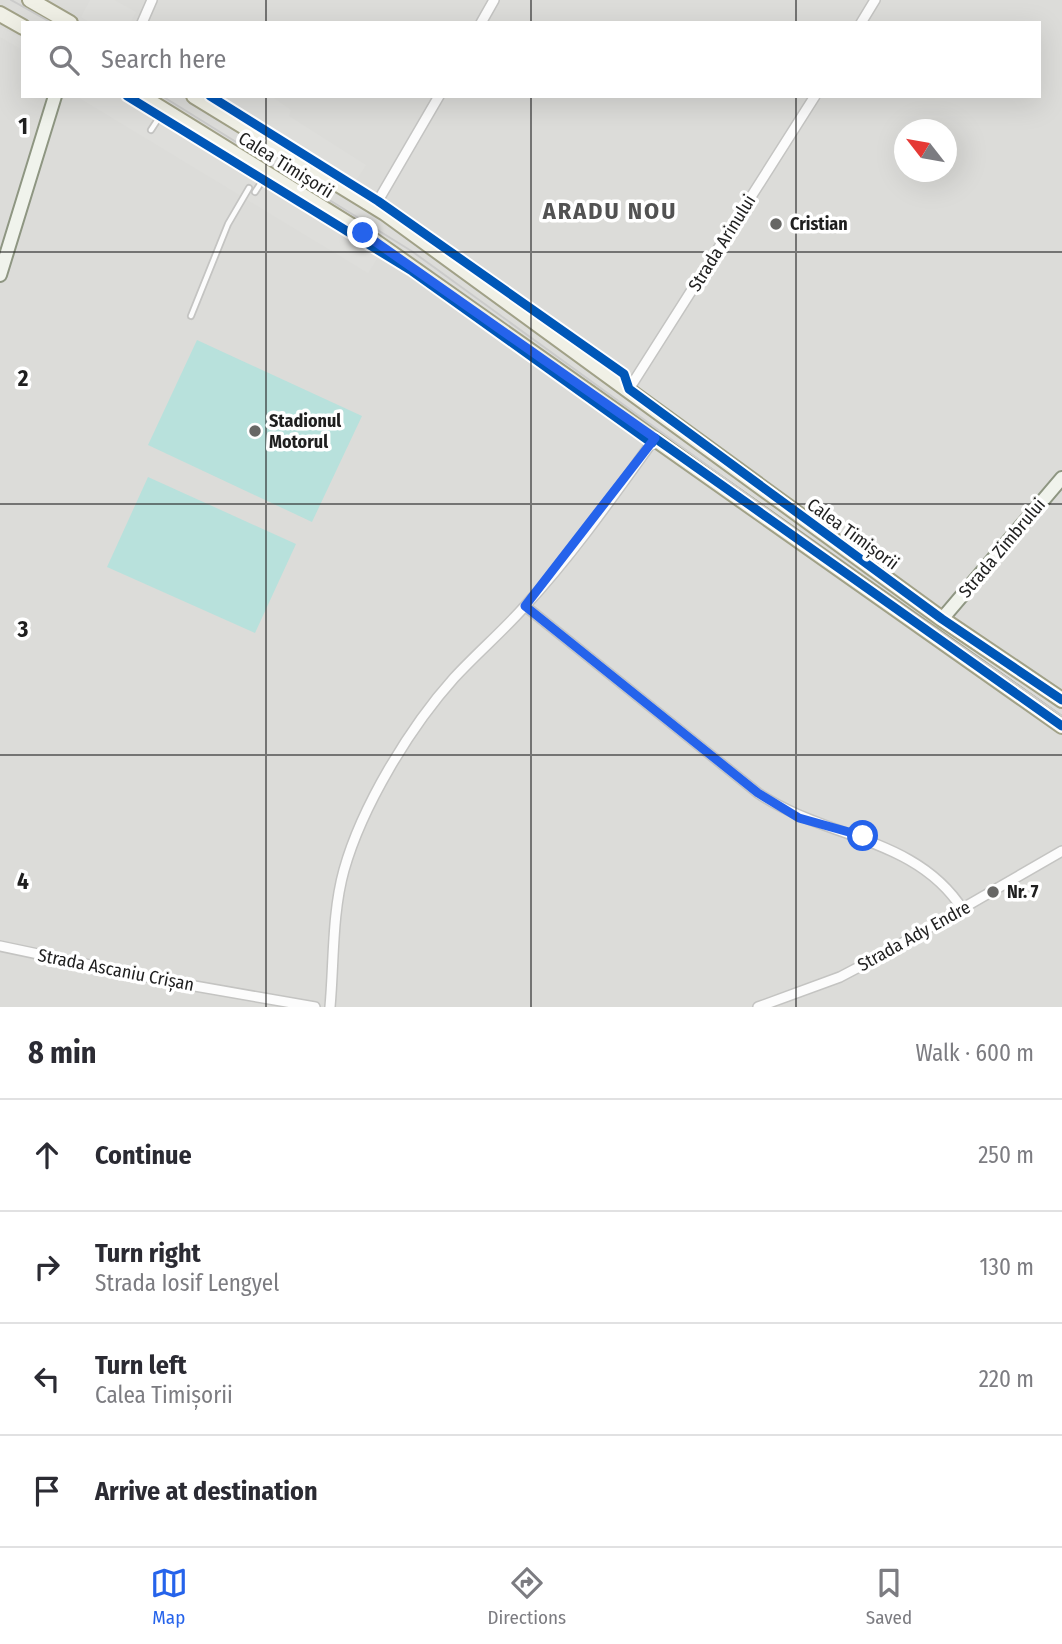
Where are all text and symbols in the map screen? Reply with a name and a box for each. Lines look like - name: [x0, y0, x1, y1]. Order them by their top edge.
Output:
- search box: [21, 21, 1041, 98]
- icon: search: [45, 41, 83, 79]
- text: Search here: [101, 44, 226, 75]
- text: 1: [18, 112, 28, 140]
- north arrow: [894, 119, 957, 182]
- street label: Calea Timișorii: [234, 127, 338, 203]
- street label: Strada Arinului: [684, 191, 760, 295]
- district label: ARADU NOU: [542, 197, 677, 225]
- place label: Cristian: [790, 213, 848, 235]
- marker: Cristian: [768, 216, 784, 232]
- route end: [347, 217, 378, 248]
- text: 2: [17, 364, 29, 392]
- place label: Stadionul Motorul: [269, 410, 341, 453]
- marker: Stadionul Motorul: [247, 423, 263, 439]
- street label: Calea Timișorii: [803, 493, 903, 575]
- street label: Strada Zimbrului: [954, 494, 1050, 602]
- text: 3: [17, 615, 29, 643]
- route start: [847, 820, 878, 851]
- text: 4: [17, 867, 29, 895]
- place label: Nr. 7: [1007, 881, 1039, 903]
- marker: Nr. 7: [985, 884, 1001, 900]
- street label: Strada Ady Endre: [854, 896, 974, 976]
- street label: Strada Ascaniu Crișan: [36, 944, 196, 996]
- text: 8 min: [28, 1035, 96, 1071]
- text: Walk · 600 m: [915, 1039, 1034, 1067]
- icon: ahead: [28, 1136, 66, 1174]
- text: Continue: [95, 1140, 192, 1171]
- text: 250 m: [978, 1141, 1034, 1169]
- text: Turn right: [95, 1238, 201, 1269]
- icon: right: [28, 1248, 66, 1286]
- text: 130 m: [980, 1253, 1034, 1281]
- text: Strada Iosif Lengyel: [95, 1269, 279, 1297]
- text: Turn left: [95, 1350, 187, 1381]
- icon: left: [28, 1360, 66, 1398]
- text: 220 m: [979, 1365, 1034, 1393]
- text: Calea Timișorii: [95, 1381, 233, 1409]
- icon: arrive: [28, 1472, 66, 1510]
- text: Arrive at destination: [95, 1476, 318, 1507]
- tab: Map: [150, 1564, 188, 1629]
- tab: Directions: [488, 1564, 566, 1629]
- tab: Saved: [866, 1564, 912, 1629]

